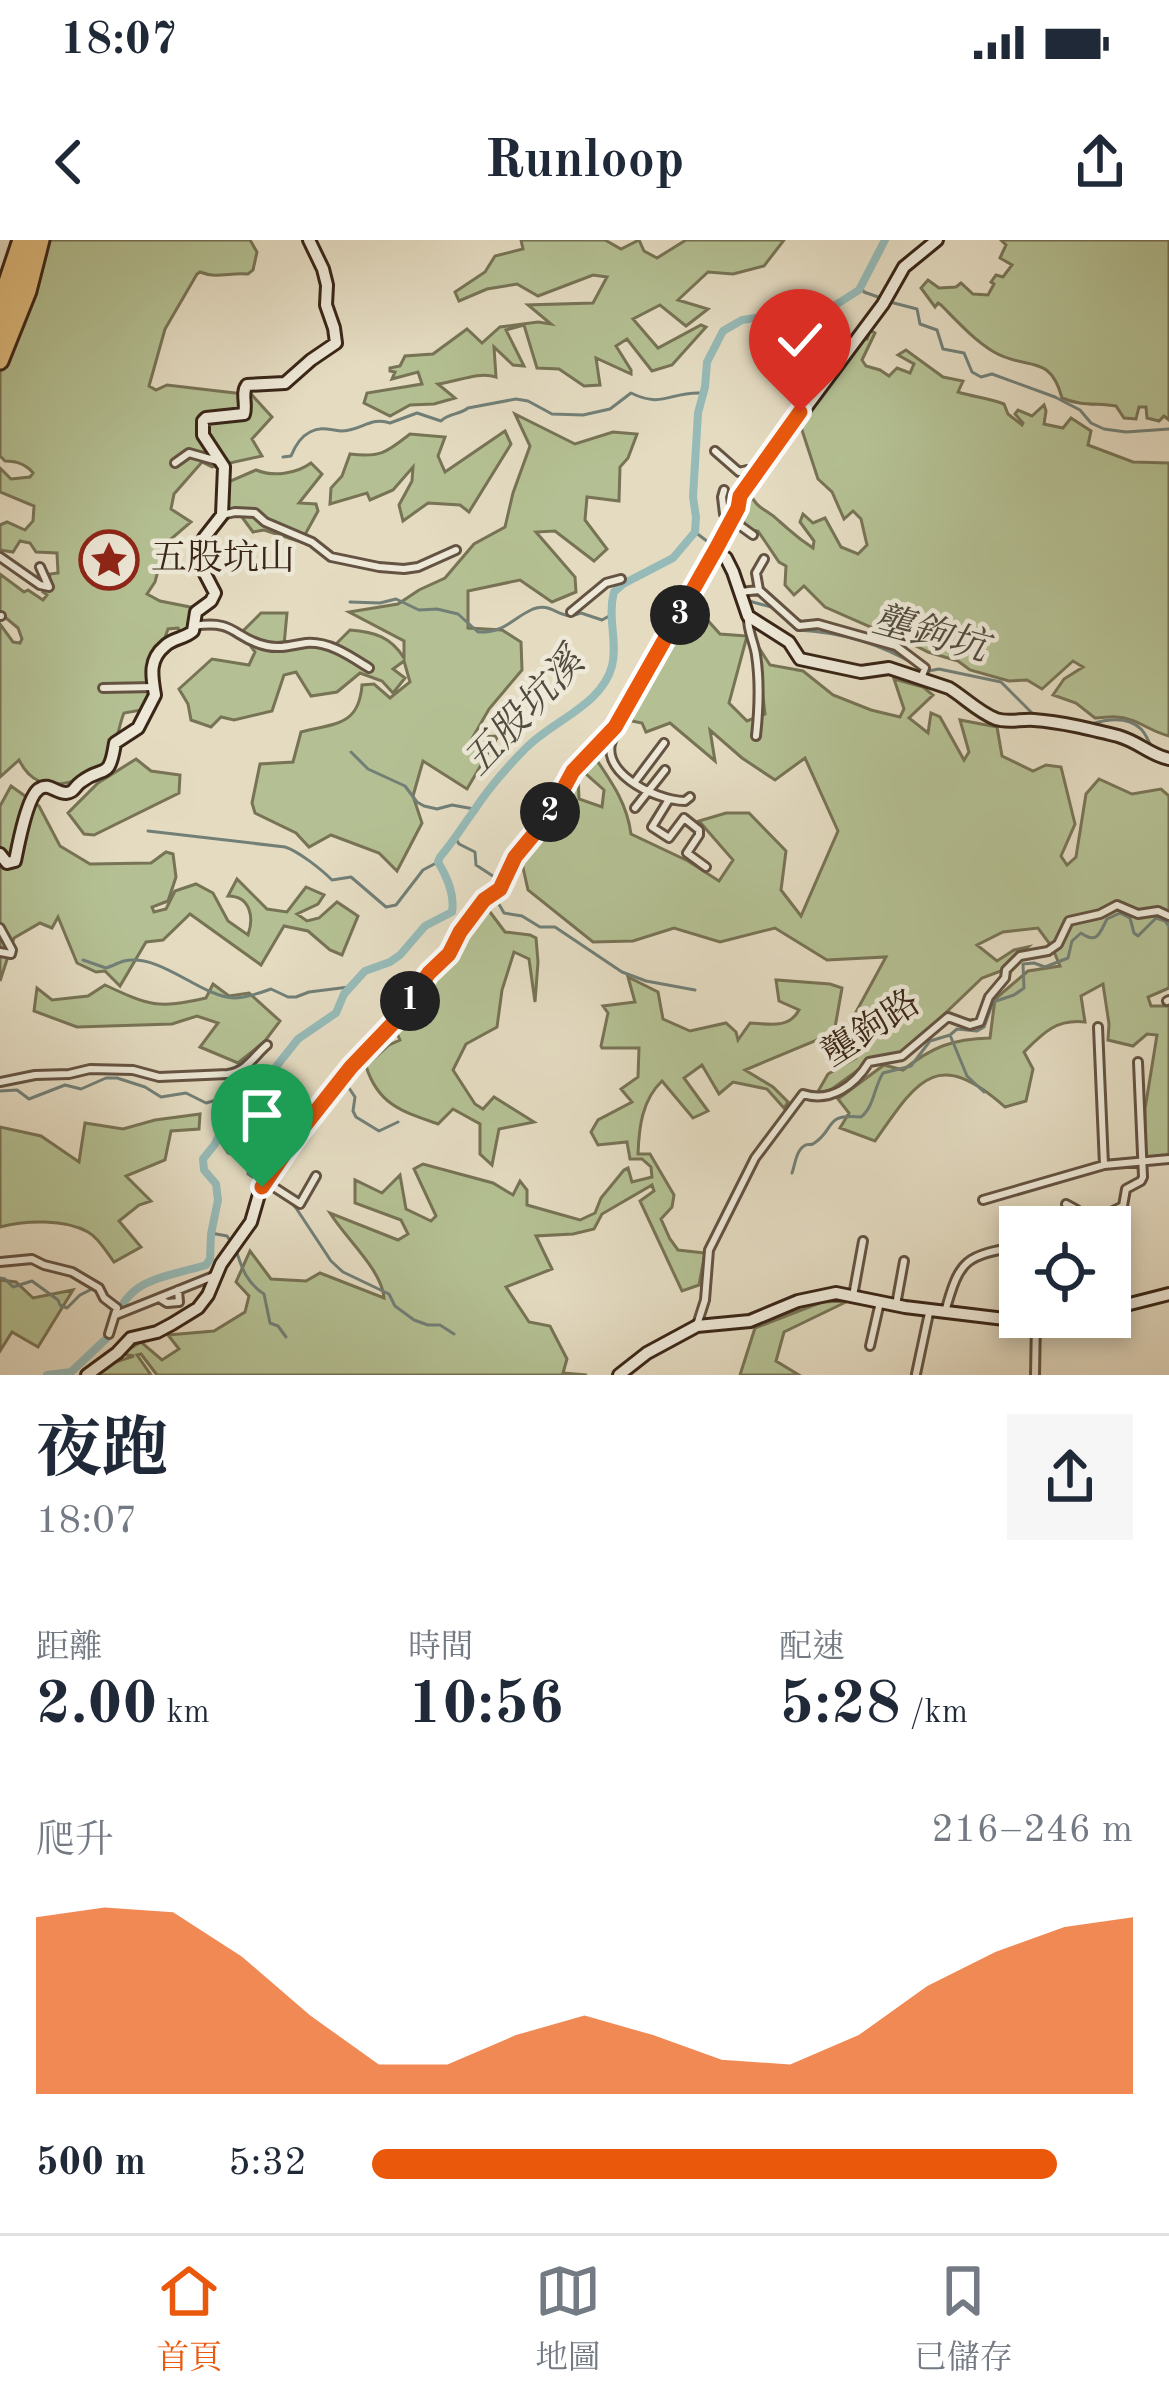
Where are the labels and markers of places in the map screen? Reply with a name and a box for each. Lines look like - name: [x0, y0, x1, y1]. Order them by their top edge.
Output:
- pin: [749, 289, 851, 412]
- place icon: 五股坑山: [78, 529, 140, 591]
- place label: 五股坑山: [151, 538, 295, 578]
- pin: 3: [650, 585, 710, 645]
- pin: 2: [520, 782, 580, 842]
- pin: 1: [380, 971, 440, 1031]
- pin: [211, 1064, 313, 1187]

